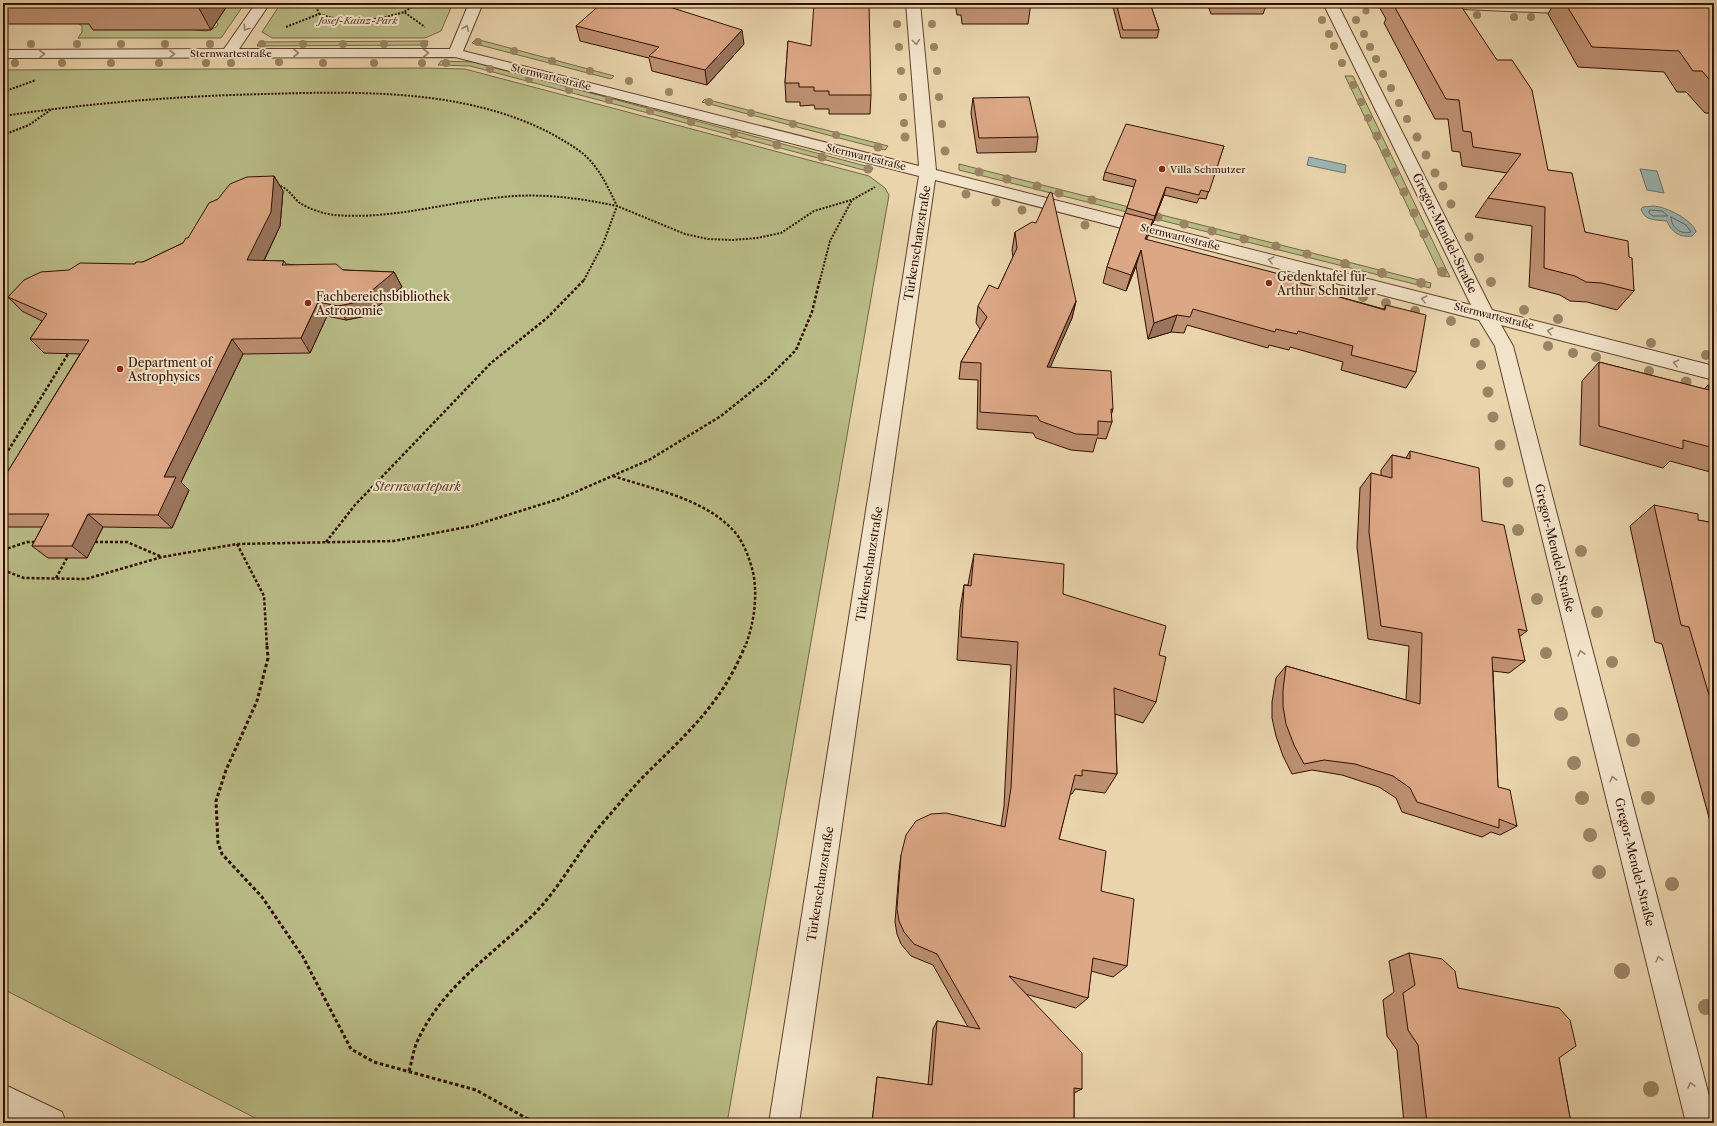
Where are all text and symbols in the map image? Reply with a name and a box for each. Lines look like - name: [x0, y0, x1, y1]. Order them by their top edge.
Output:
- park label: Josef-Kainz-Park: [315, 14, 398, 27]
- one-way arrow: [243, 24, 251, 31]
- one-way arrow: [461, 25, 469, 32]
- one-way arrow: [912, 39, 921, 45]
- street label: Sternwartestraße: [190, 47, 272, 60]
- one-way arrow: [169, 49, 175, 58]
- one-way arrow: [293, 49, 299, 57]
- one-way arrow: [423, 49, 429, 57]
- one-way arrow: [39, 50, 45, 58]
- street label: Sternwartestraße: [510, 61, 593, 93]
- street label: Sternwartestraße: [825, 141, 908, 173]
- place label: Villa Schmutzer: [1169, 163, 1246, 176]
- marker: Villa Schmutzer: [1157, 164, 1167, 174]
- street label: Gregor-Mendel-Straße: [1409, 170, 1481, 296]
- street label: Türkenschanzstraße: [900, 184, 934, 302]
- street label: Sternwartestraße: [1139, 221, 1222, 253]
- one-way arrow: [1268, 256, 1275, 265]
- place label: Gedenktafel für Arthur Schnitzler: [1276, 269, 1376, 298]
- marker: Gedenktafel für Arthur Schnitzler: [1264, 278, 1274, 288]
- place label: Fachbereichsbibliothek Astronomie: [315, 289, 451, 318]
- one-way arrow: [1421, 295, 1428, 303]
- marker: Fachbereichsbibliothek Astronomie: [303, 298, 313, 308]
- street label: Sternwartestraße: [1453, 300, 1536, 332]
- one-way arrow: [1547, 327, 1554, 336]
- place label: Department of Astrophysics: [127, 355, 214, 384]
- one-way arrow: [1673, 360, 1679, 368]
- marker: Department of Astrophysics: [115, 364, 125, 374]
- park label: Sternwartepark: [372, 479, 461, 494]
- street label: Gregor-Mendel-Straße: [1532, 482, 1578, 614]
- street label: Türkenschanzstraße: [852, 505, 886, 623]
- one-way arrow: [1578, 650, 1586, 656]
- one-way arrow: [1610, 776, 1618, 782]
- street label: Gregor-Mendel-Straße: [1612, 796, 1658, 928]
- street label: Türkenschanzstraße: [803, 825, 837, 943]
- one-way arrow: [1655, 956, 1664, 963]
- one-way arrow: [1687, 1082, 1696, 1089]

